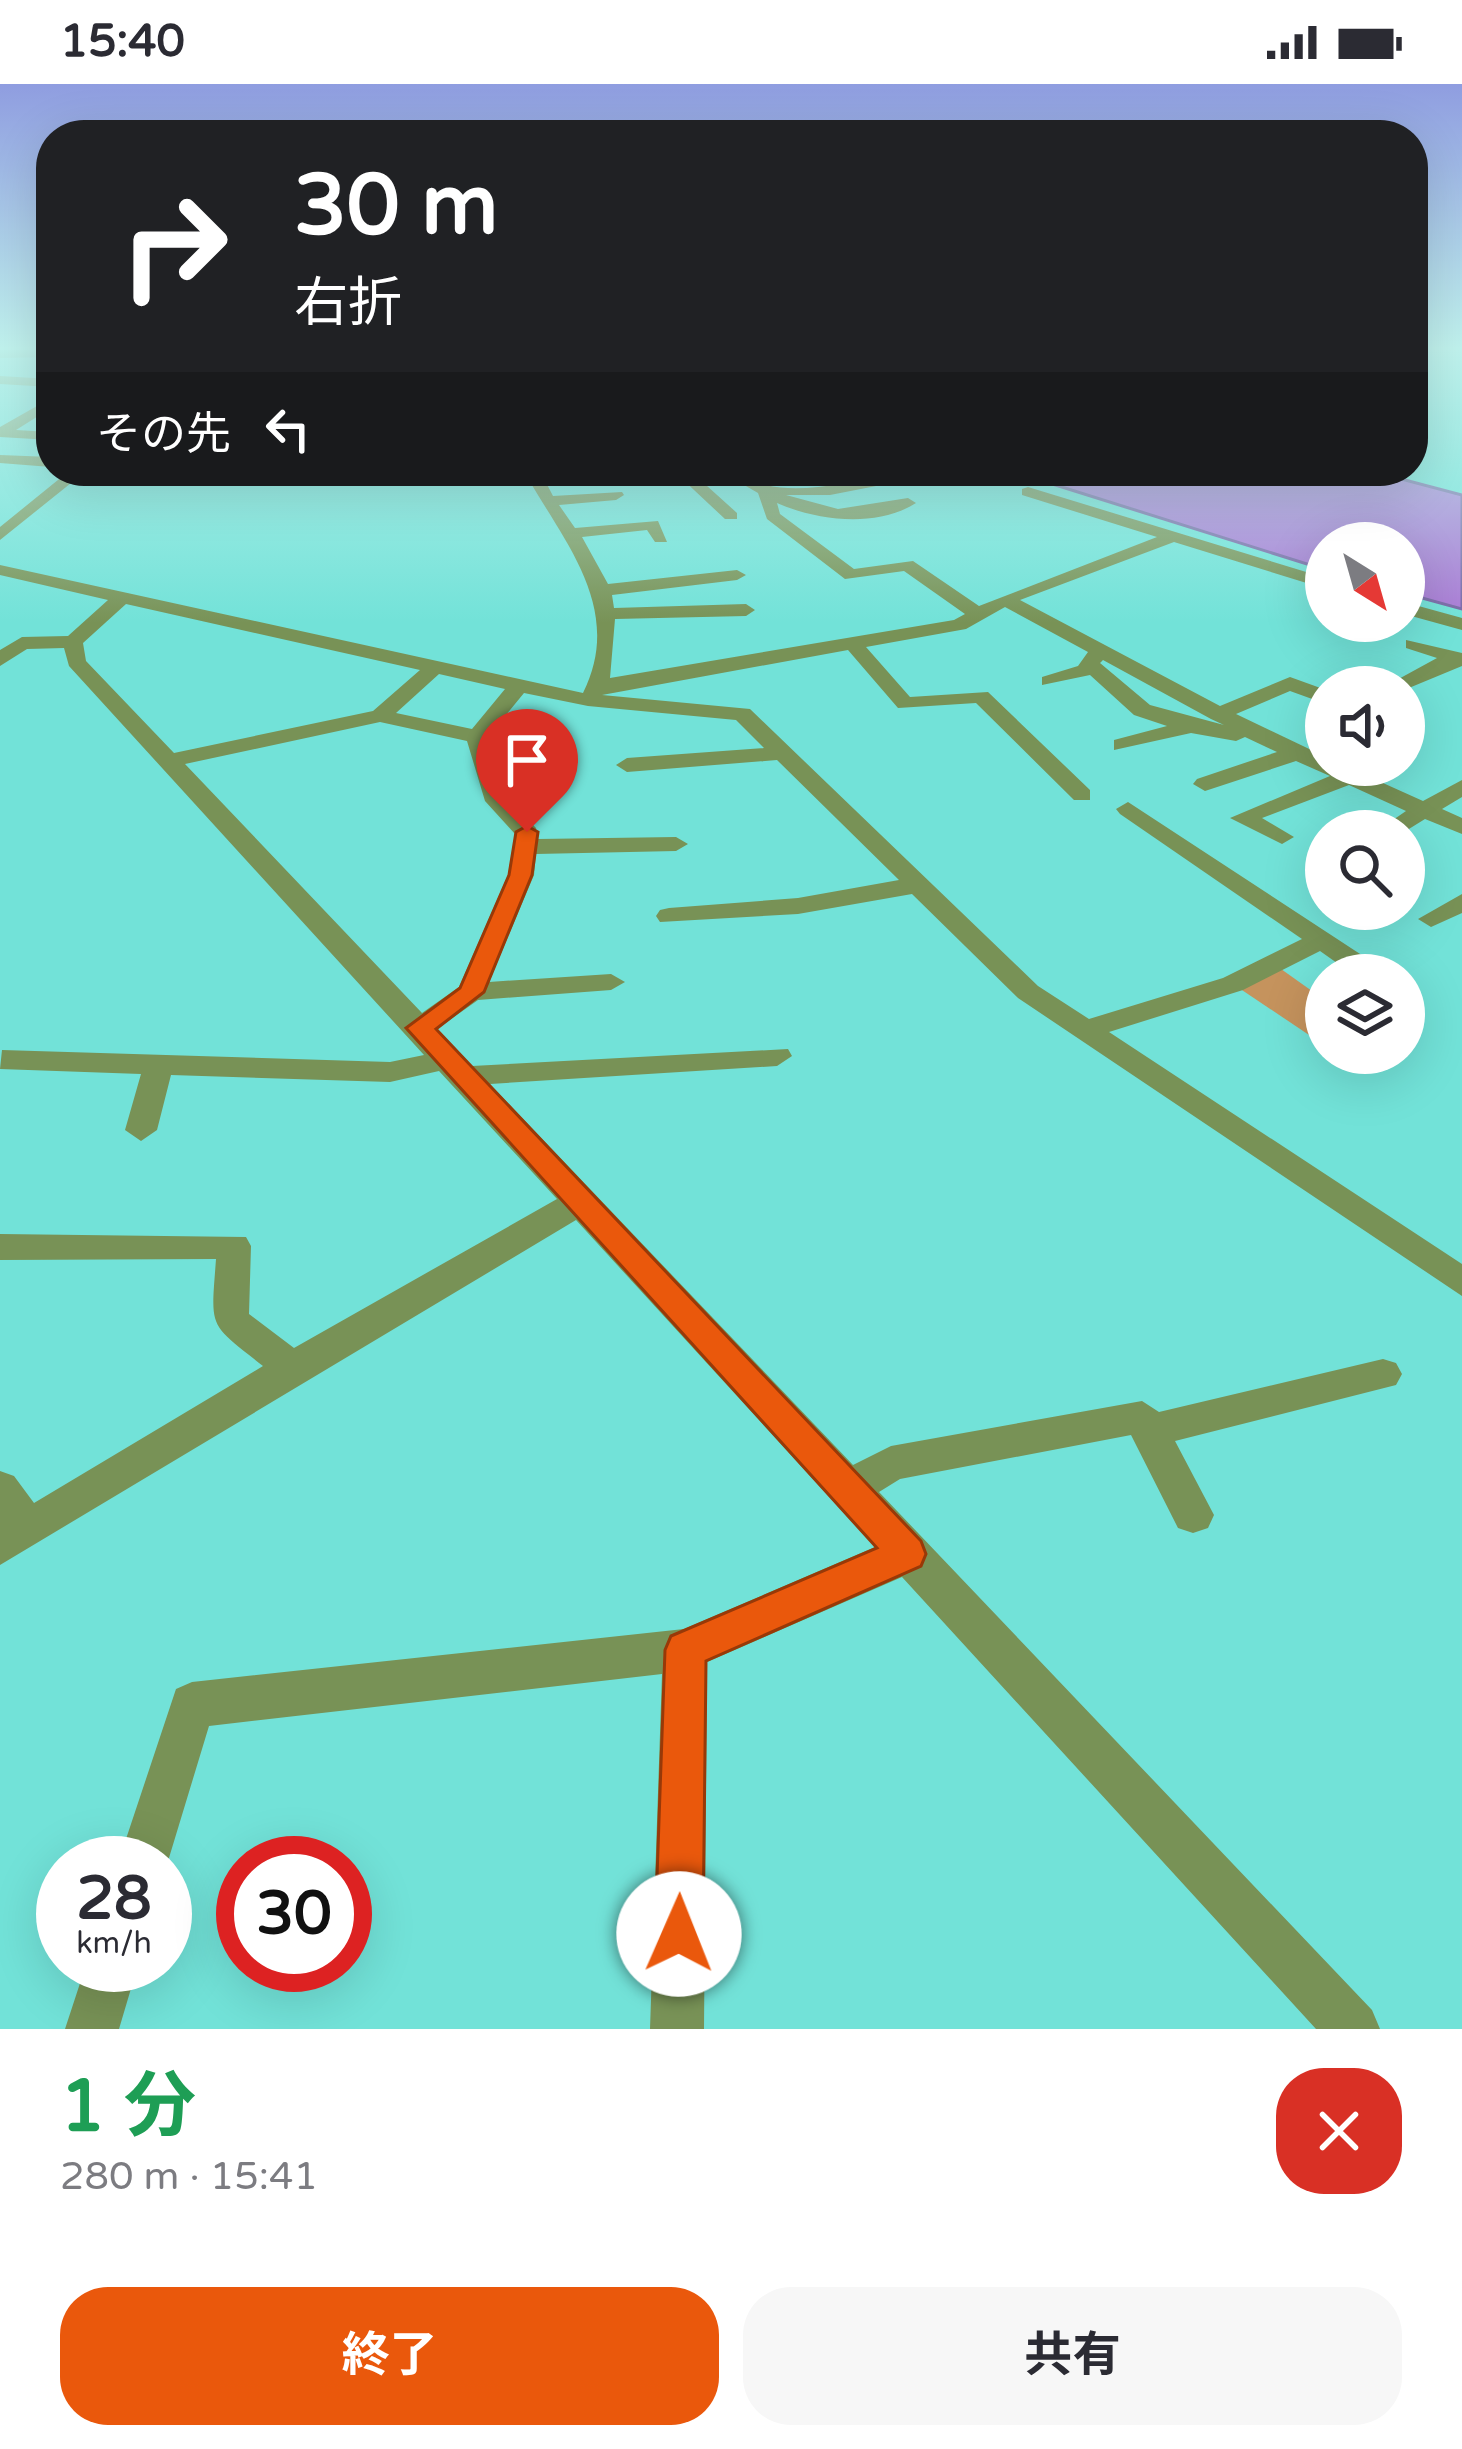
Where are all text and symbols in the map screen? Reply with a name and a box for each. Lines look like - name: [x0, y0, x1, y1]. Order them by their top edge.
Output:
- text: 15:40: [60, 15, 185, 69]
- text: 30 m: [294, 156, 498, 257]
- icon: right: [96, 168, 252, 324]
- text: 右折: [294, 271, 402, 336]
- icon: left: [255, 396, 321, 462]
- text: その先: [96, 408, 231, 462]
- north arrow: [1305, 522, 1425, 642]
- map controls: [1305, 522, 1425, 1074]
- button: sound: [1305, 666, 1425, 786]
- pin: [476, 709, 578, 832]
- icon: arrive: [494, 727, 560, 793]
- button: search: [1305, 810, 1425, 930]
- button: layers: [1305, 954, 1425, 1074]
- speed limit sign: 30: [216, 1836, 372, 1992]
- text: 28: [76, 1863, 152, 1935]
- position arrow: [616, 1871, 742, 1997]
- text: km/h: [76, 1925, 152, 1962]
- text: 1 分: [60, 2064, 196, 2151]
- button: close: [1276, 2068, 1402, 2194]
- text: 280 m · 15:41: [60, 2153, 318, 2200]
- button: 終了: [60, 2287, 719, 2425]
- button: 共有: [743, 2287, 1402, 2425]

